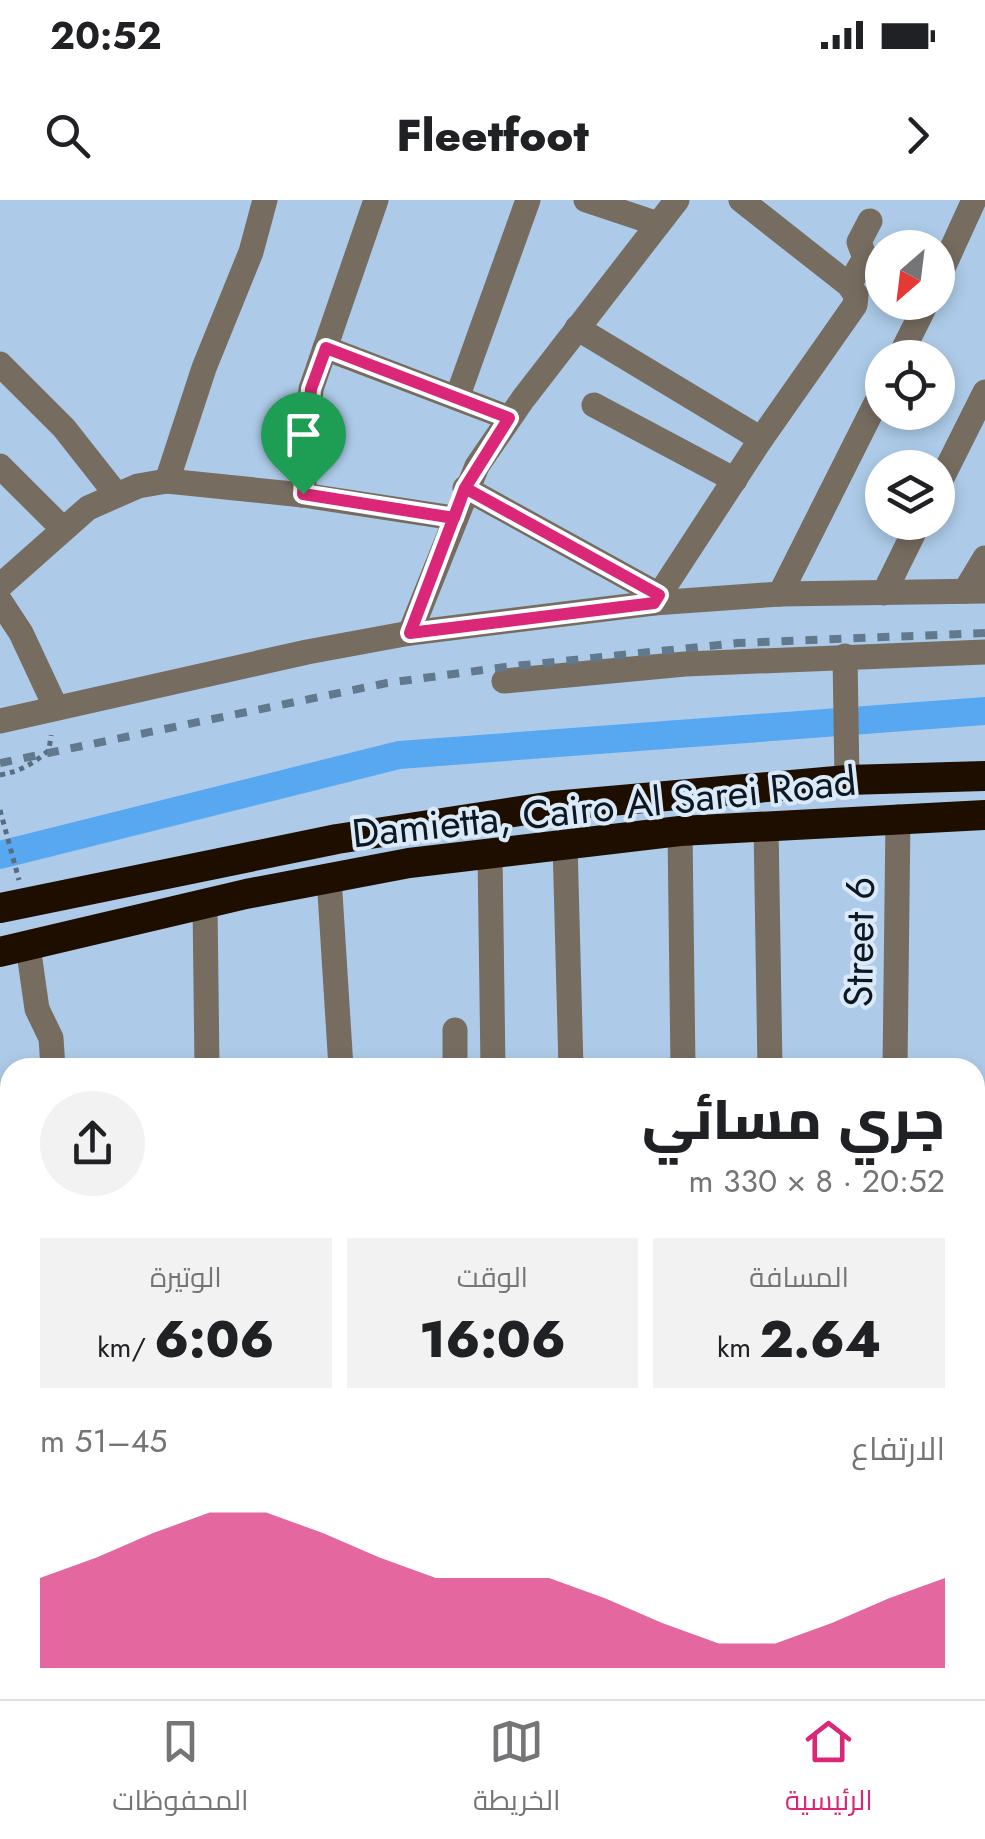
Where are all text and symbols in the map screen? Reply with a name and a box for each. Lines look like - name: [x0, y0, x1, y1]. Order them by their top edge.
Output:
- text: 20:52: [50, 8, 162, 63]
- text: Fleetfoot: [396, 103, 589, 168]
- icon: search: [40, 108, 95, 163]
- icon: forward: [890, 108, 945, 163]
- north arrow: [865, 230, 955, 320]
- map controls: [865, 230, 955, 540]
- button: locate: [865, 340, 955, 430]
- pin: [261, 392, 346, 495]
- icon: arrive: [276, 407, 331, 462]
- button: layers: [865, 450, 955, 540]
- street label: Damietta, Cairo Al Sarei Road: [349, 752, 859, 862]
- street label: Street 6: [829, 876, 889, 1008]
- text: جري مسائي: [642, 1080, 945, 1160]
- button: share: [40, 1091, 145, 1196]
- text: 20:52 · 8 × 330 m: [688, 1158, 945, 1204]
- text: الوتيرة: [150, 1257, 222, 1298]
- text: الوقت: [457, 1257, 528, 1298]
- text: المسافة: [749, 1257, 849, 1298]
- text: 6:06: [154, 1303, 274, 1376]
- text: 16:06: [419, 1303, 566, 1376]
- text: 2.64: [759, 1303, 881, 1376]
- text: /km: [97, 1327, 154, 1368]
- text: km: [717, 1327, 759, 1368]
- text: 45–51 m: [40, 1418, 167, 1464]
- text: الارتفاع: [851, 1426, 945, 1472]
- tab: المحفوظات: [112, 1714, 249, 1826]
- tab: الخريطة: [473, 1714, 560, 1826]
- tab: الرئيسية: [785, 1714, 873, 1826]

